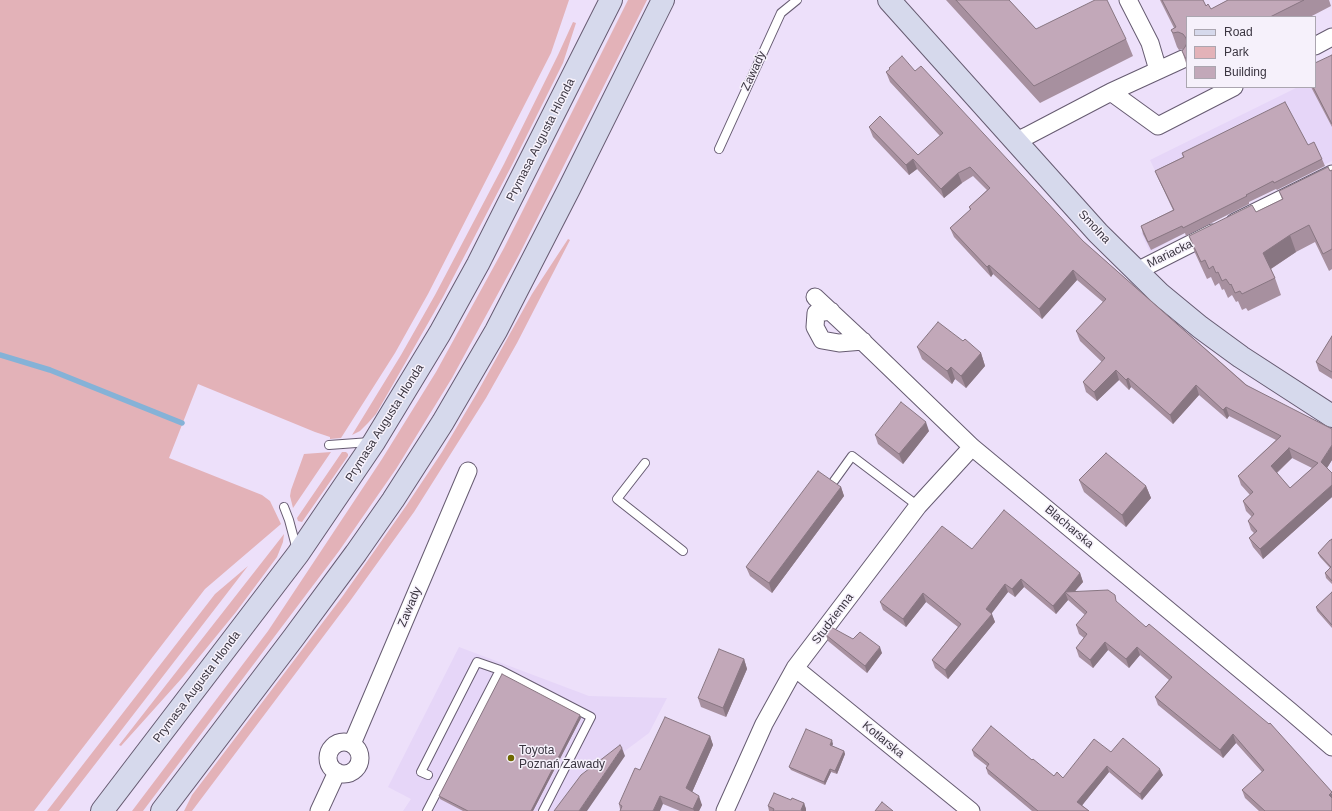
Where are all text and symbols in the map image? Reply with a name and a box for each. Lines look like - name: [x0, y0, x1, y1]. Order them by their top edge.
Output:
- legend: [1186, 16, 1316, 88]
- text: Road: [1224, 25, 1253, 39]
- text: Park: [1224, 45, 1249, 59]
- street label: Zawady: [739, 49, 769, 93]
- text: Building: [1224, 65, 1267, 79]
- street label: Prymasa Augusta Hlonda: [504, 76, 578, 204]
- street label: Smolna: [1075, 207, 1113, 247]
- street label: Mariacka: [1145, 237, 1195, 271]
- street label: Prymasa Augusta Hlonda: [343, 361, 427, 485]
- street label: Blacharska: [1042, 502, 1096, 552]
- street label: Zawady: [395, 585, 425, 629]
- street label: Studzienna: [809, 591, 857, 647]
- street label: Prymasa Augusta Hlonda: [150, 628, 244, 746]
- street label: Kotlarska: [859, 719, 907, 761]
- place label: Toyota Poznań Zawady: [519, 744, 605, 772]
- marker: Toyota Poznań Zawady: [506, 753, 516, 763]

